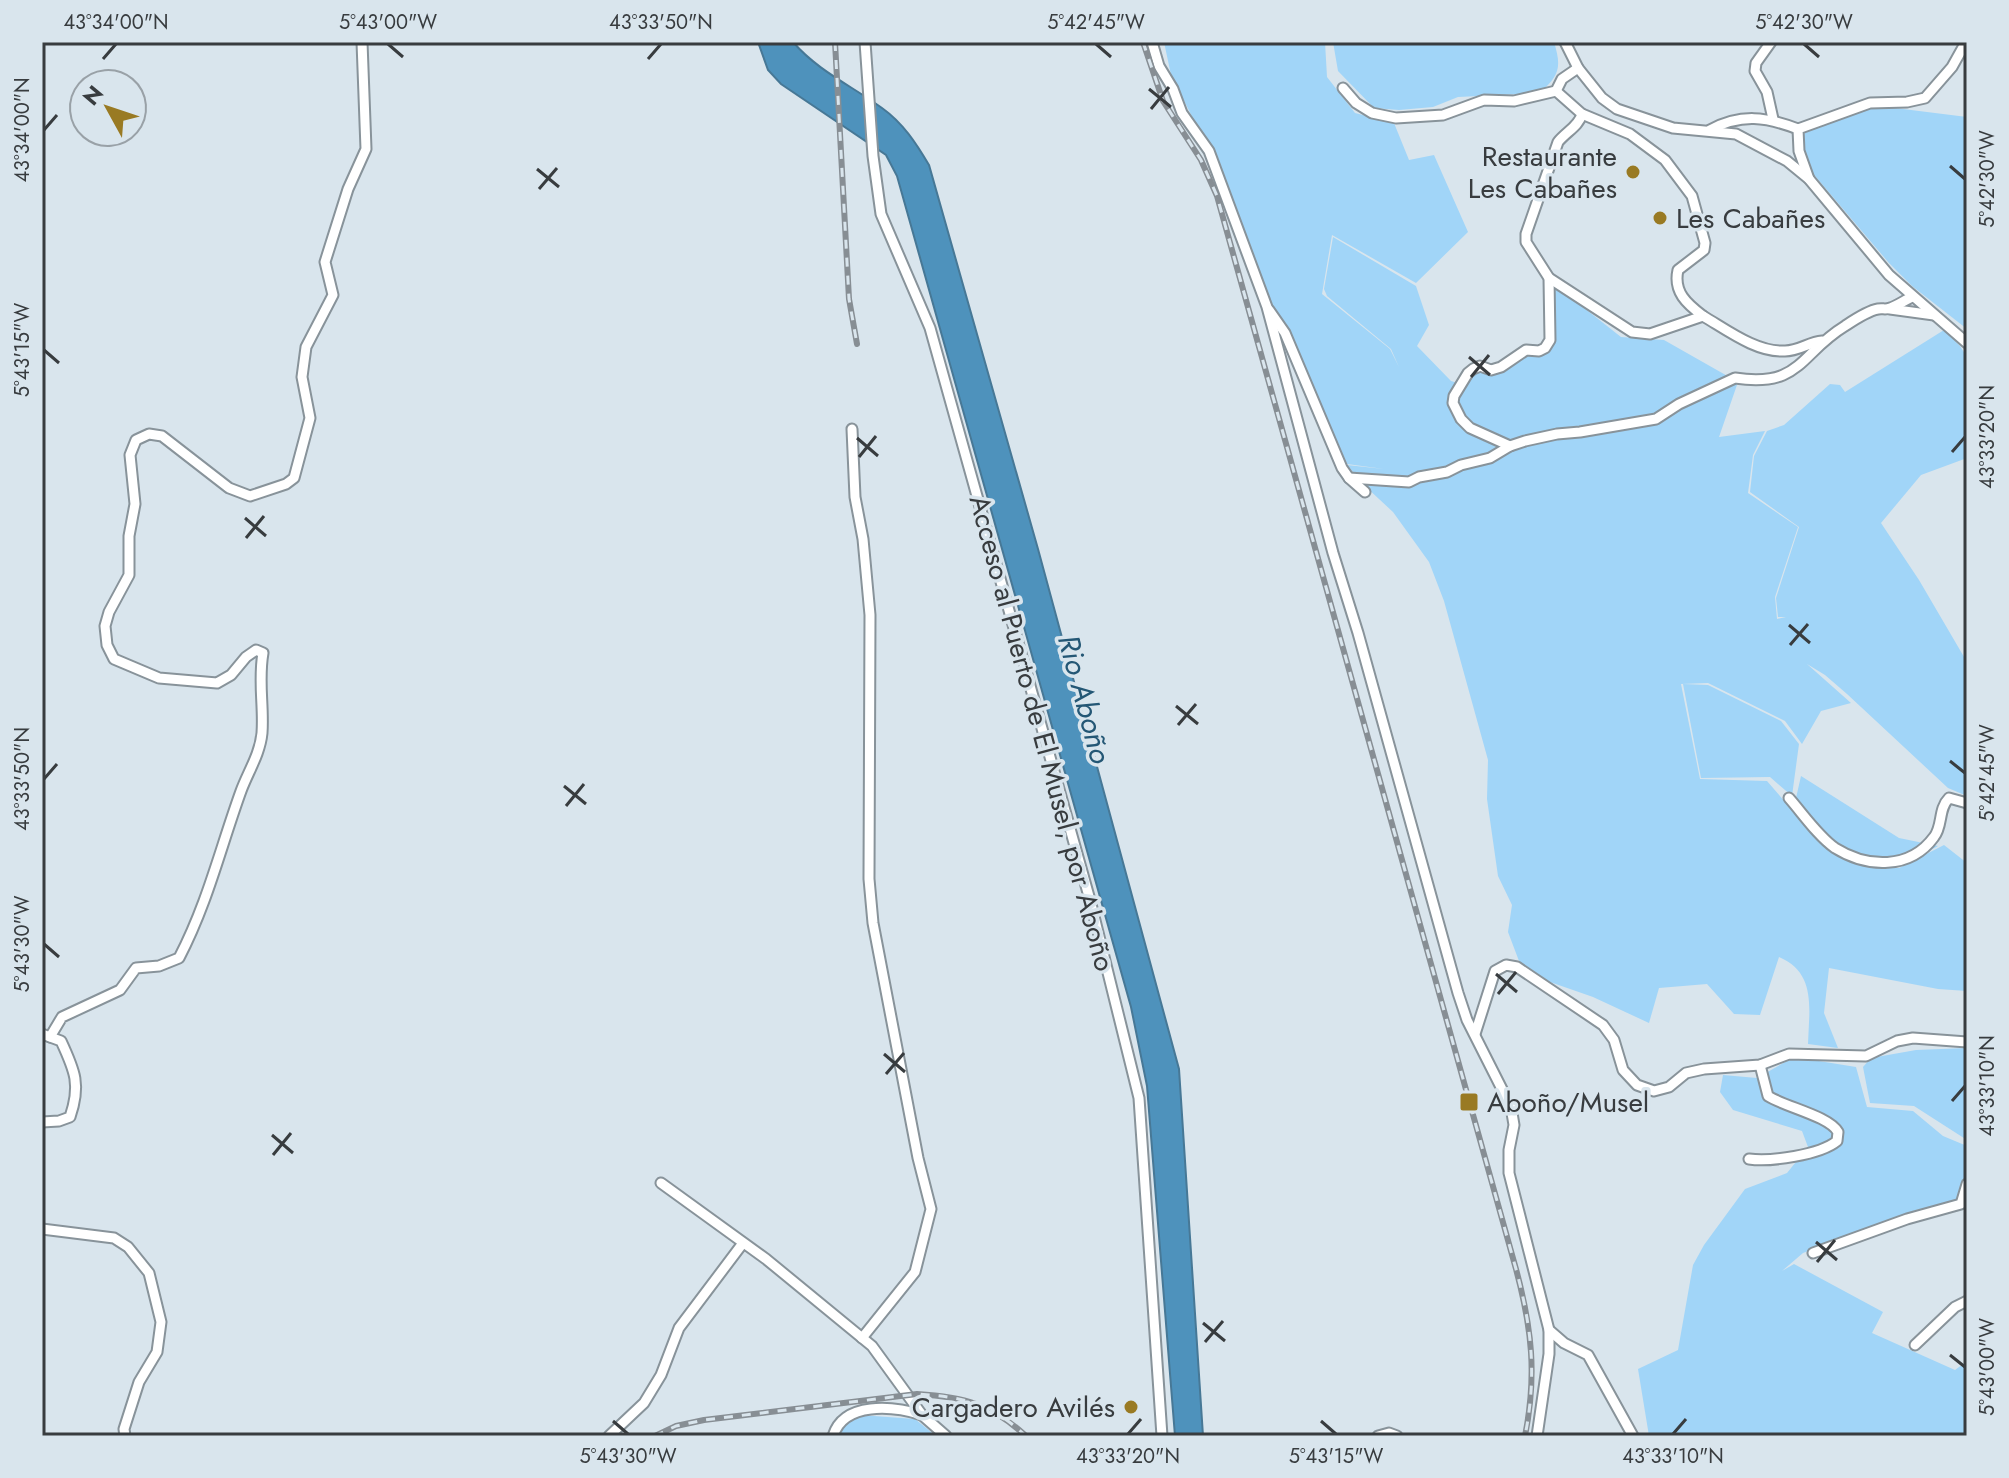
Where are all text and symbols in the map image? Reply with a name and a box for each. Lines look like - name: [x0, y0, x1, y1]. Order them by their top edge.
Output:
- text: 43°34'00"N: [63, 8, 169, 37]
- text: 5°43'00"W: [339, 8, 437, 37]
- text: 43°33'50"N: [609, 8, 713, 37]
- text: 5°42'45"W: [1047, 8, 1145, 37]
- text: 5°42'30"W: [1755, 8, 1853, 37]
- north arrow: [68, 68, 148, 148]
- text: 43°34'00"N: [8, 77, 37, 183]
- text: N: [75, 78, 111, 112]
- text: 5°42'30"W: [1973, 130, 2002, 228]
- place label: Restaurante Les Cabañes: [1468, 136, 1617, 209]
- marker: Restaurante Les Cabañes: [1624, 163, 1642, 181]
- place label: Les Cabañes: [1676, 198, 1825, 239]
- marker: Les Cabañes: [1651, 209, 1669, 227]
- text: 5°43'15"W: [8, 303, 37, 397]
- text: 43°33'20"N: [1973, 385, 2002, 489]
- street label: Acceso al Puerto de El Musel, por Aboño: [959, 490, 1125, 976]
- water label: Rio Aboño: [1047, 630, 1123, 768]
- text: 5°42'45"W: [1973, 724, 2002, 822]
- text: 43°33'50"N: [8, 727, 37, 831]
- text: 5°43'30"W: [8, 895, 37, 993]
- text: 43°33'10"N: [1973, 1035, 2002, 1137]
- place label: Aboño/Musel: [1487, 1082, 1649, 1123]
- marker: Aboño/Musel: [1458, 1091, 1480, 1113]
- text: 5°43'00"W: [1973, 1318, 2002, 1416]
- place label: Cargadero Avilés: [912, 1387, 1115, 1428]
- marker: Cargadero Avilés: [1122, 1398, 1140, 1416]
- text: 5°43'30"W: [579, 1442, 677, 1471]
- text: 43°33'20"N: [1076, 1442, 1180, 1471]
- text: 5°43'15"W: [1289, 1442, 1383, 1471]
- text: 43°33'10"N: [1622, 1442, 1724, 1471]

